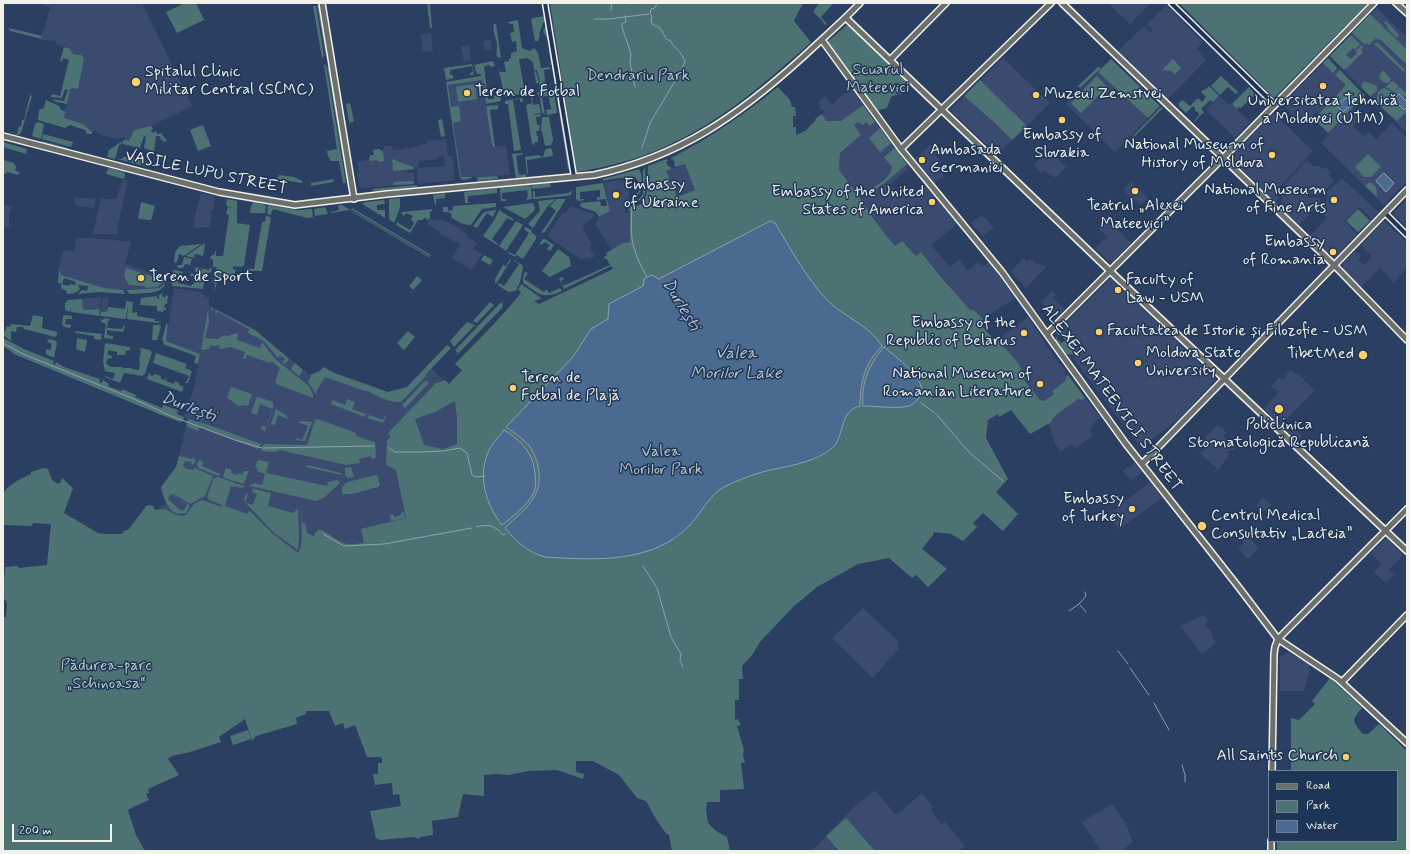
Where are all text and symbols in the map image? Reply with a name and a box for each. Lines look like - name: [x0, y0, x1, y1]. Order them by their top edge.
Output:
- park label: Scuarul Mateevici: [847, 61, 909, 99]
- place label: Spitalul Clinic Militar Central (SCMC): [145, 63, 313, 101]
- park label: Dendrariu Park: [586, 67, 690, 87]
- marker: Spitalul Clinic Militar Central (SCMC): [130, 76, 142, 88]
- marker: Universitatea Tehnică a Moldovei (UTM): [1318, 81, 1328, 91]
- place label: Teren de Fotbal: [475, 83, 580, 103]
- place label: Muzeul Zemstvei: [1044, 85, 1162, 105]
- marker: Teren de Fotbal: [462, 88, 472, 98]
- marker: Muzeul Zemstvei: [1031, 90, 1041, 100]
- place label: Universitatea Tehnică a Moldovei (UTM): [1248, 92, 1398, 130]
- marker: Embassy of Slovakia: [1057, 115, 1067, 125]
- place label: Embassy of Slovakia: [1023, 126, 1101, 164]
- place label: National Museum of History of Moldova: [1124, 136, 1264, 174]
- place label: Ambasada Germaniei: [930, 141, 1003, 179]
- street label: VASILE LUPU STREET: [123, 146, 289, 200]
- marker: National Museum of History of Moldova: [1267, 150, 1277, 160]
- marker: Ambasada Germaniei: [917, 155, 927, 165]
- place label: Embassy of Ukraine: [624, 176, 699, 214]
- place label: National Museum of Fine Arts: [1204, 181, 1326, 219]
- place label: Embassy of the United States of America: [771, 183, 924, 221]
- marker: Teatrul „Alexei Mateevici”: [1130, 186, 1140, 196]
- marker: Embassy of Ukraine: [611, 190, 621, 200]
- marker: National Museum of Fine Arts: [1329, 195, 1339, 205]
- marker: Embassy of the United States of America: [927, 197, 937, 207]
- place label: Teatrul „Alexei Mateevici”: [1087, 197, 1183, 235]
- place label: Embassy of Romania: [1243, 233, 1325, 271]
- marker: Embassy of Romania: [1328, 247, 1338, 257]
- place label: Teren de Sport: [149, 268, 253, 288]
- place label: Faculty of Law - USM: [1126, 271, 1204, 309]
- marker: Teren de Sport: [136, 273, 146, 283]
- water label: Durlești: [657, 275, 703, 335]
- marker: Faculty of Law - USM: [1113, 285, 1123, 295]
- street label: ALEXEI MATEEVICI STREET: [1037, 301, 1185, 495]
- place label: Embassy of the Republic of Belarus: [886, 314, 1016, 352]
- place label: Facultatea de Istorie și Filozofie - USM: [1107, 322, 1368, 342]
- marker: Facultatea de Istorie și Filozofie - USM: [1094, 327, 1104, 337]
- marker: Embassy of the Republic of Belarus: [1019, 328, 1029, 338]
- water label: Valea Morilor Lake: [690, 344, 782, 384]
- place label: Moldova State University: [1146, 344, 1241, 382]
- place label: TibetMed: [1287, 345, 1354, 365]
- marker: TibetMed: [1357, 349, 1369, 361]
- marker: Moldova State University: [1133, 358, 1143, 368]
- place label: National Museum of Romanian Literature: [883, 365, 1032, 403]
- place label: Teren de Fotbal de Plajă: [521, 369, 620, 407]
- marker: National Museum of Romanian Literature: [1035, 379, 1045, 389]
- marker: Teren de Fotbal de Plajă: [508, 383, 518, 393]
- water label: Durlești: [158, 388, 218, 428]
- marker: Policlinica Stomatologică Republicană: [1273, 403, 1285, 415]
- place label: Policlinica Stomatologică Republicană: [1188, 416, 1370, 454]
- park label: Valea Morilor Park: [619, 443, 703, 481]
- place label: Embassy of Turkey: [1062, 490, 1124, 528]
- marker: Embassy of Turkey: [1127, 504, 1137, 514]
- place label: Centrul Medical Consultativ „Lacteia”: [1211, 507, 1353, 545]
- marker: Centrul Medical Consultativ „Lacteia”: [1196, 520, 1208, 532]
- park label: Pădurea-parc „Schinoasa“: [60, 657, 152, 695]
- place label: All Saints Church: [1217, 747, 1338, 767]
- marker: All Saints Church: [1341, 752, 1351, 762]
- legend: [1268, 770, 1398, 842]
- text: Road: [1306, 778, 1330, 794]
- text: Park: [1306, 798, 1330, 814]
- scale bar: [14, 816, 114, 842]
- text: Water: [1306, 818, 1338, 834]
- text: 200 m: [19, 823, 52, 839]

